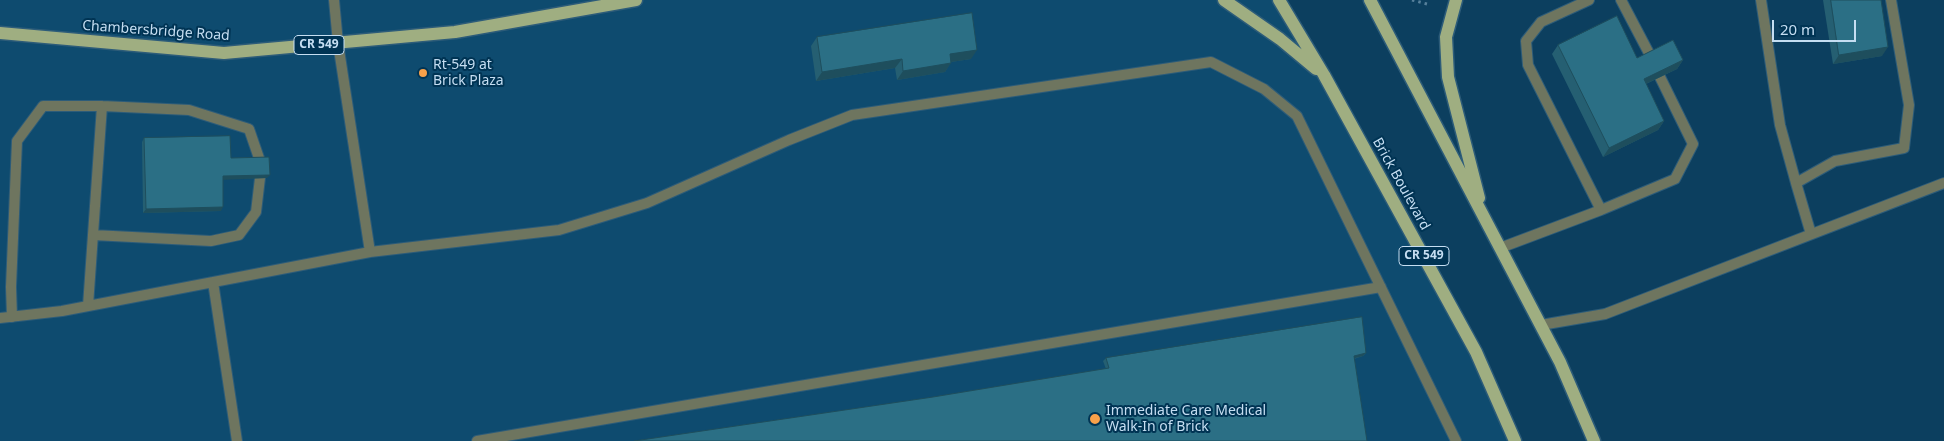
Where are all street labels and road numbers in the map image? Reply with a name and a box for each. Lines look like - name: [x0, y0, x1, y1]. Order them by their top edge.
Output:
- street label: Chambersbridge Road: [82, 17, 230, 45]
- road number: CR 549: [294, 36, 344, 54]
- street label: Brick Boulevard: [1369, 135, 1433, 233]
- road number: CR 549: [1399, 247, 1449, 266]

